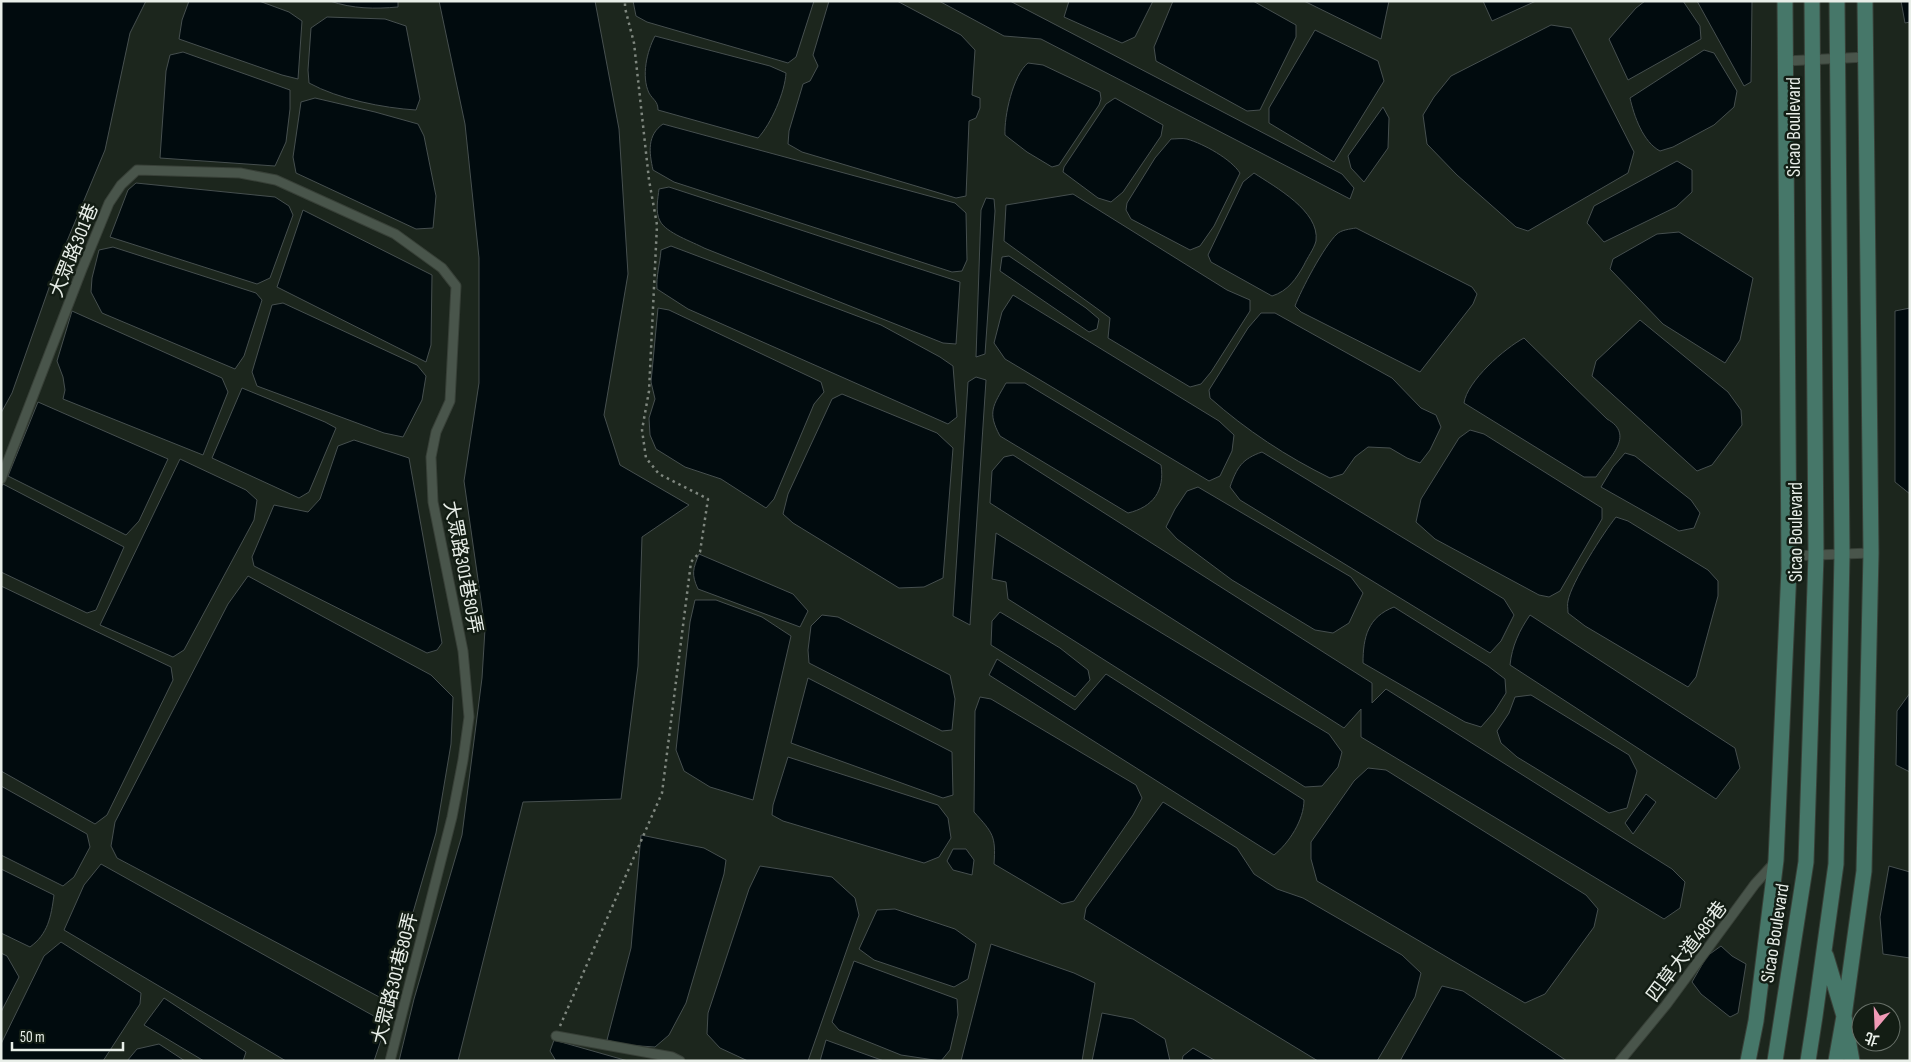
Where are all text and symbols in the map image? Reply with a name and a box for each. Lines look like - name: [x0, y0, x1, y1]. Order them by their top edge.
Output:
- street label: Sicao Boulevard: [1783, 77, 1806, 177]
- street label: 大眾路301巷: [45, 200, 104, 301]
- street label: Sicao Boulevard: [1785, 482, 1808, 582]
- street label: 大眾路301巷80弄: [438, 499, 487, 636]
- street label: Sicao Boulevard: [1756, 882, 1795, 984]
- street label: 四草大道486巷: [1642, 897, 1732, 1007]
- street label: 大眾路301巷80弄: [368, 910, 423, 1047]
- north arrow: [1851, 1002, 1901, 1052]
- scale bar: [12, 1020, 124, 1052]
- text: 50 m: [20, 1028, 45, 1047]
- text: 北: [1863, 1029, 1881, 1049]

